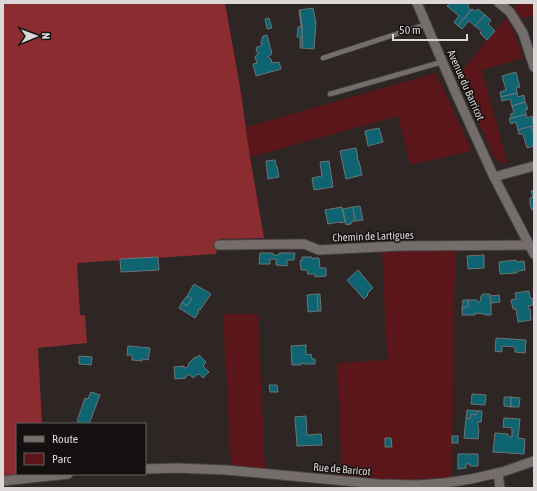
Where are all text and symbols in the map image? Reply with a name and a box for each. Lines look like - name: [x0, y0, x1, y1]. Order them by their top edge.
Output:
- north arrow: [16, 16, 56, 56]
- scale bar: [393, 16, 467, 42]
- text: 50 m: [399, 23, 421, 37]
- text: N: [40, 32, 52, 39]
- street label: Avenue du Barricot: [445, 48, 487, 122]
- street label: Chemin de Lartigues: [332, 229, 414, 243]
- legend: [16, 423, 146, 475]
- text: Route: [52, 432, 78, 446]
- text: Parc: [52, 452, 72, 466]
- street label: Rue de Baricot: [313, 461, 371, 477]

